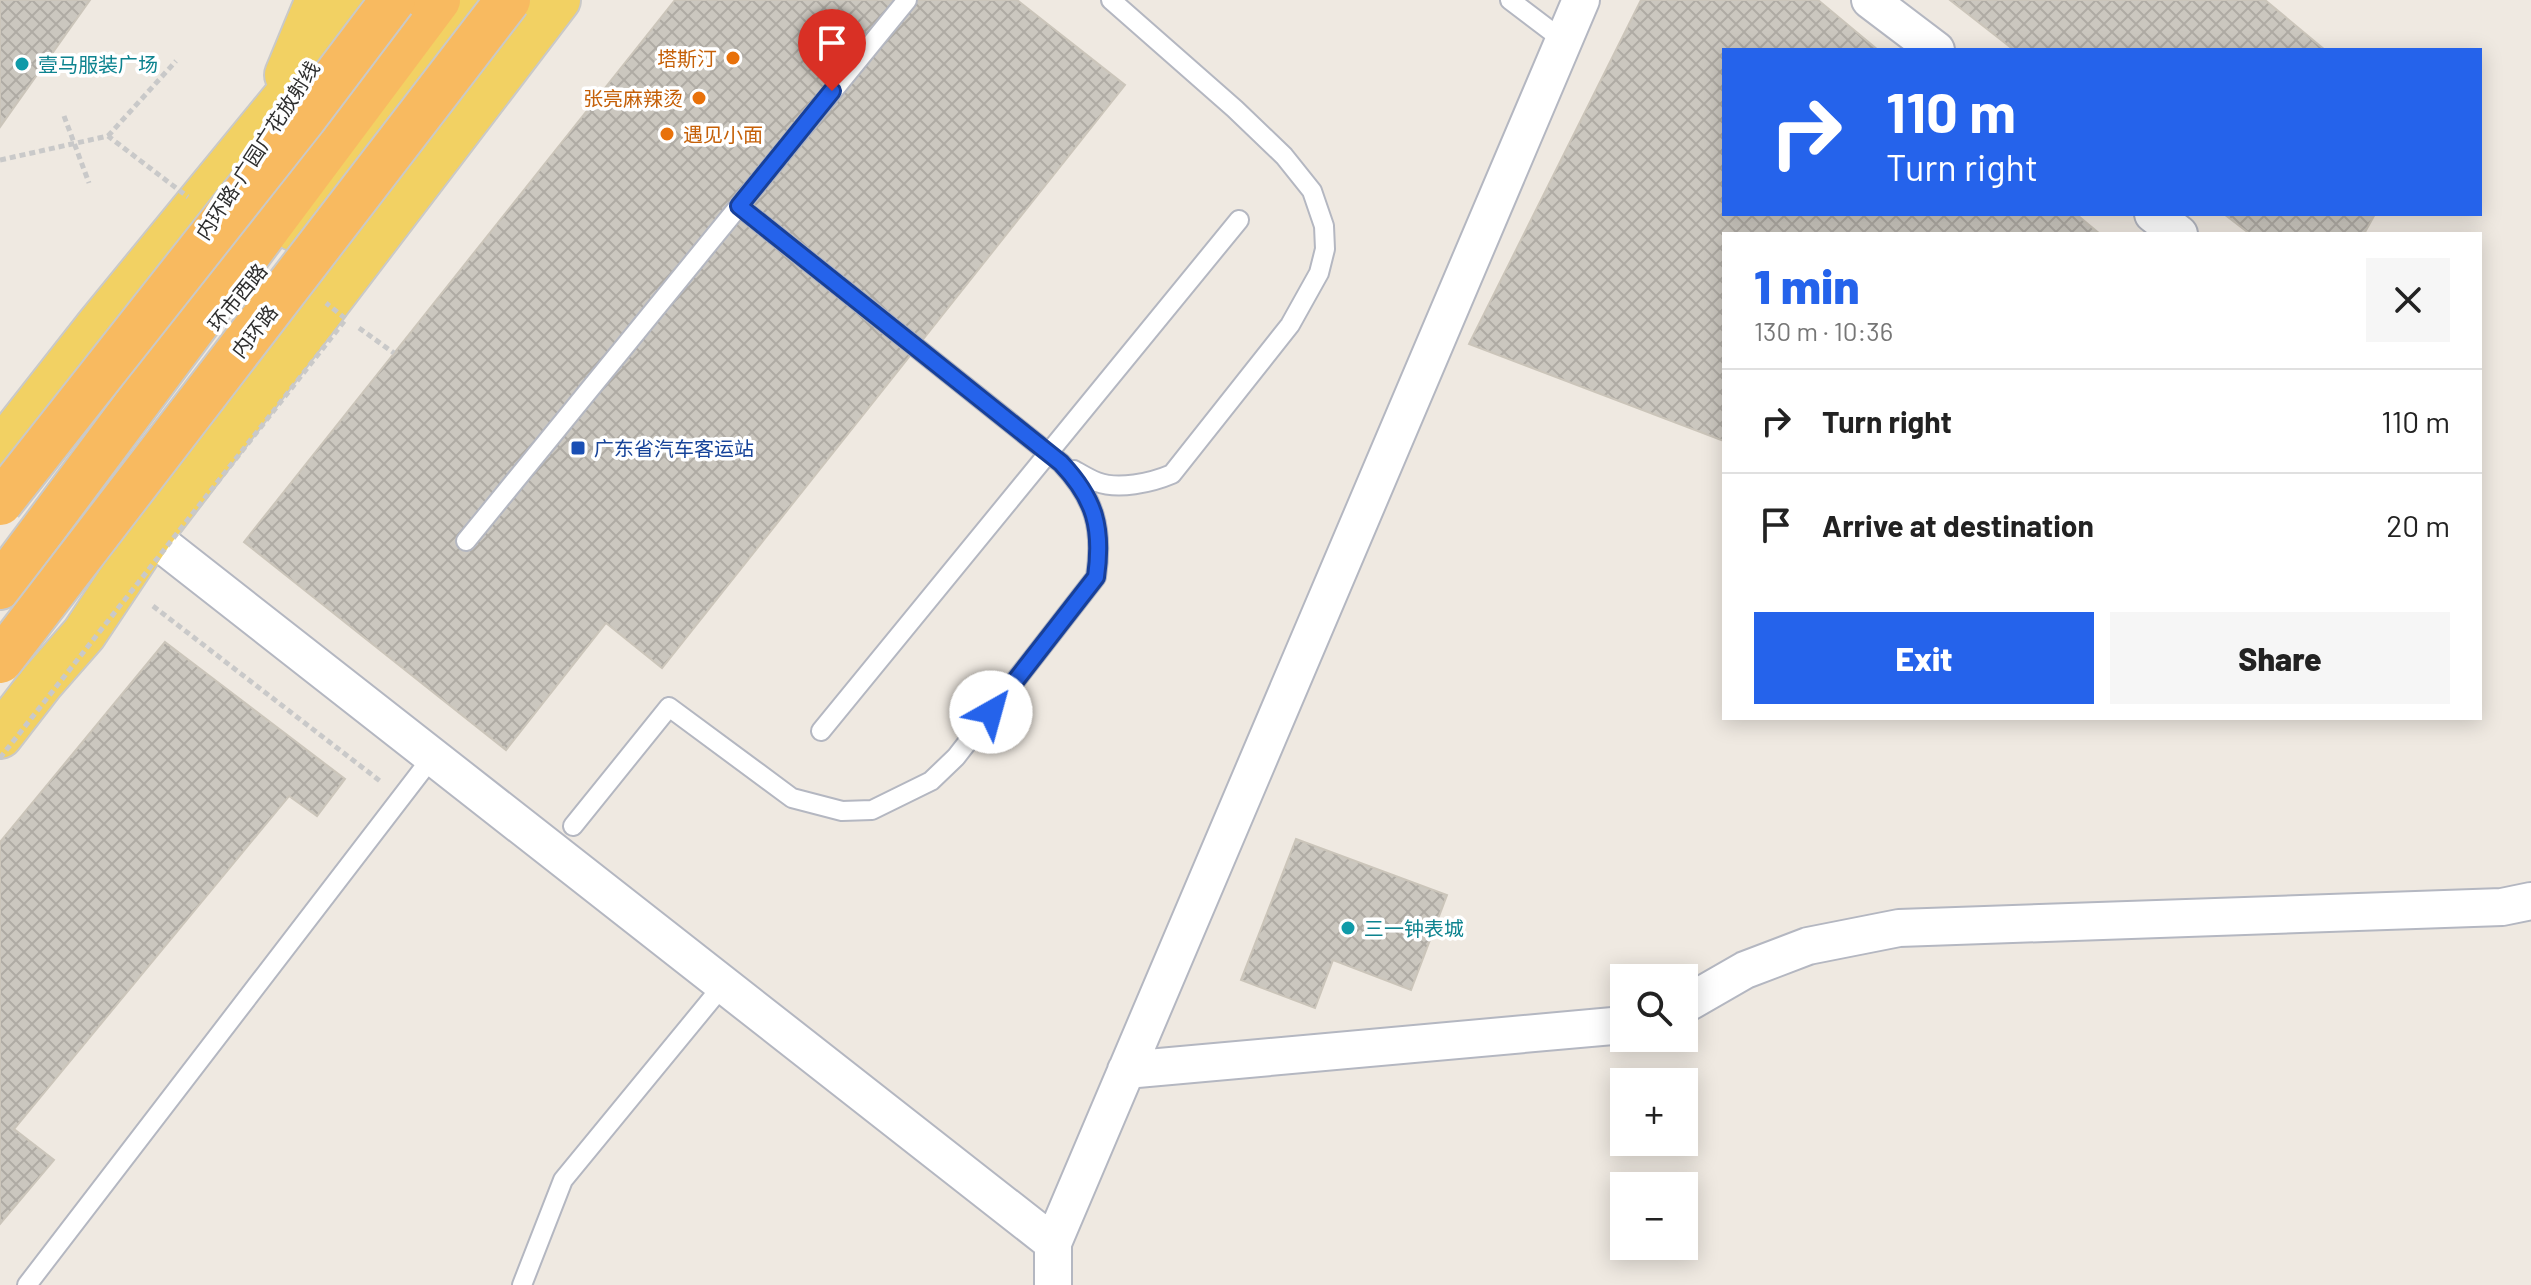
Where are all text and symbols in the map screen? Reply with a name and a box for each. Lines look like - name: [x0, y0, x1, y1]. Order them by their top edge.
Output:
- pin: [798, 9, 866, 91]
- icon: arrive: [810, 21, 854, 65]
- place label: 塔斯汀: [657, 46, 717, 70]
- marker: 塔斯汀: [724, 49, 742, 67]
- place label: 壹马服装广场: [38, 52, 158, 76]
- marker: 壹马服装广场: [13, 55, 31, 73]
- street label: 内环路-广园广花放射线: [190, 56, 324, 244]
- text: 110 m: [1886, 77, 2016, 144]
- icon: right: [1754, 80, 1858, 184]
- place label: 张亮麻辣烫: [583, 86, 683, 110]
- marker: 张亮麻辣烫: [690, 89, 708, 107]
- place label: 遇见小面: [683, 122, 763, 146]
- marker: 遇见小面: [658, 125, 676, 143]
- text: Turn right: [1886, 145, 2038, 188]
- text: 1 min: [1754, 256, 1860, 314]
- street label: 环市西路: [203, 258, 271, 336]
- button: close: [2366, 258, 2450, 342]
- street label: 内环路: [226, 300, 282, 362]
- text: 130 m · 10:36: [1754, 315, 1893, 346]
- icon: right: [1754, 399, 1798, 443]
- text: Turn right: [1822, 403, 1952, 439]
- text: 110 m: [2381, 403, 2450, 439]
- place label: 广东省汽车客运站: [594, 436, 754, 460]
- marker: 广东省汽车客运站: [569, 439, 587, 457]
- icon: arrive: [1754, 503, 1798, 547]
- text: Arrive at destination: [1822, 507, 2094, 543]
- text: 20 m: [2386, 507, 2450, 543]
- button: Exit: [1754, 612, 2094, 704]
- button: Share: [2110, 612, 2450, 704]
- position arrow: [949, 670, 1033, 754]
- place label: 三一钟表城: [1364, 916, 1464, 940]
- marker: 三一钟表城: [1339, 919, 1357, 937]
- map controls: [1610, 964, 1698, 1260]
- button: search: [1610, 964, 1698, 1052]
- button: +: [1610, 1068, 1698, 1156]
- button: −: [1610, 1172, 1698, 1260]

